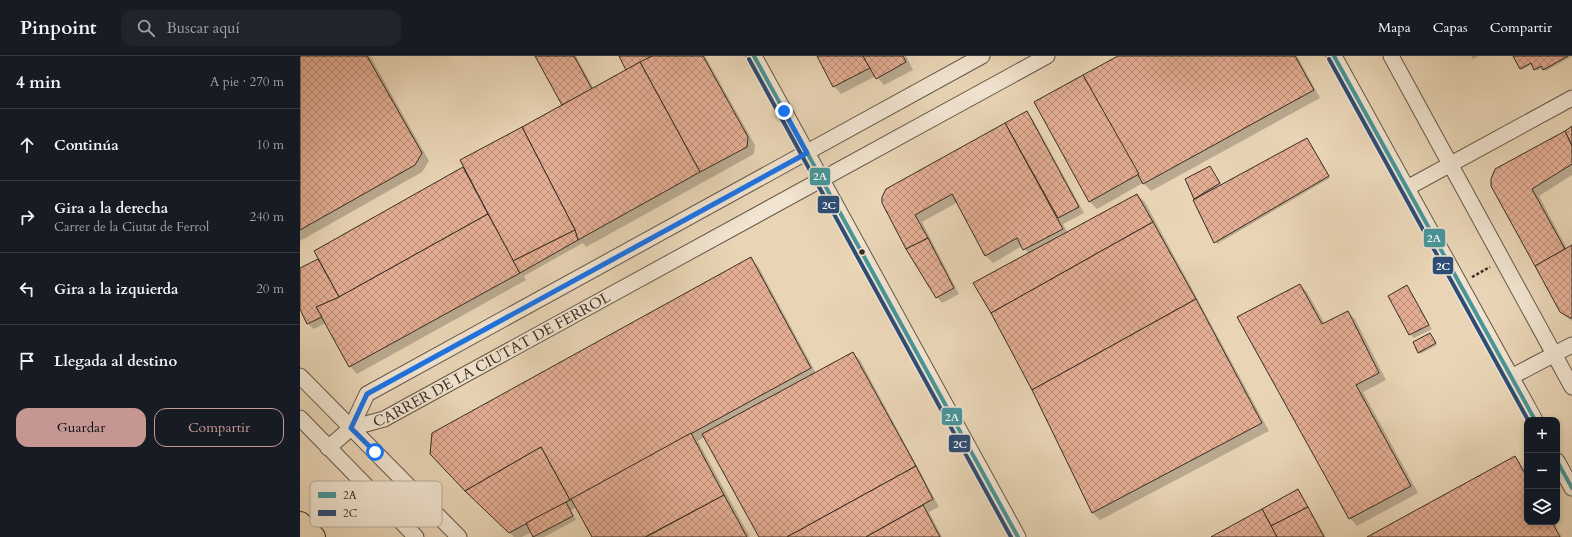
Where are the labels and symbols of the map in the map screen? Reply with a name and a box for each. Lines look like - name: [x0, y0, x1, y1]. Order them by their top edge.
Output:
- route end: [775, 102, 793, 120]
- line badge: 2A: [809, 167, 831, 186]
- text: 2A: [813, 169, 828, 184]
- line badge: 2C: [817, 195, 840, 214]
- text: 2C: [822, 198, 837, 213]
- line badge: 2A: [1423, 228, 1446, 248]
- text: 2A: [1427, 231, 1442, 246]
- unlabelled marker: [857, 247, 867, 257]
- line badge: 2C: [1432, 256, 1454, 275]
- text: 2C: [1436, 259, 1451, 274]
- street label: CARRER DE LA CIUTAT DE FERROL: [371, 287, 615, 432]
- line badge: 2A: [941, 407, 963, 426]
- text: 2A: [945, 410, 960, 425]
- line badge: 2C: [948, 434, 971, 453]
- text: 2C: [953, 437, 968, 452]
- route start: [366, 443, 384, 461]
- legend: [310, 481, 442, 527]
- text: 2A: [343, 488, 357, 503]
- text: 2C: [343, 506, 357, 521]

